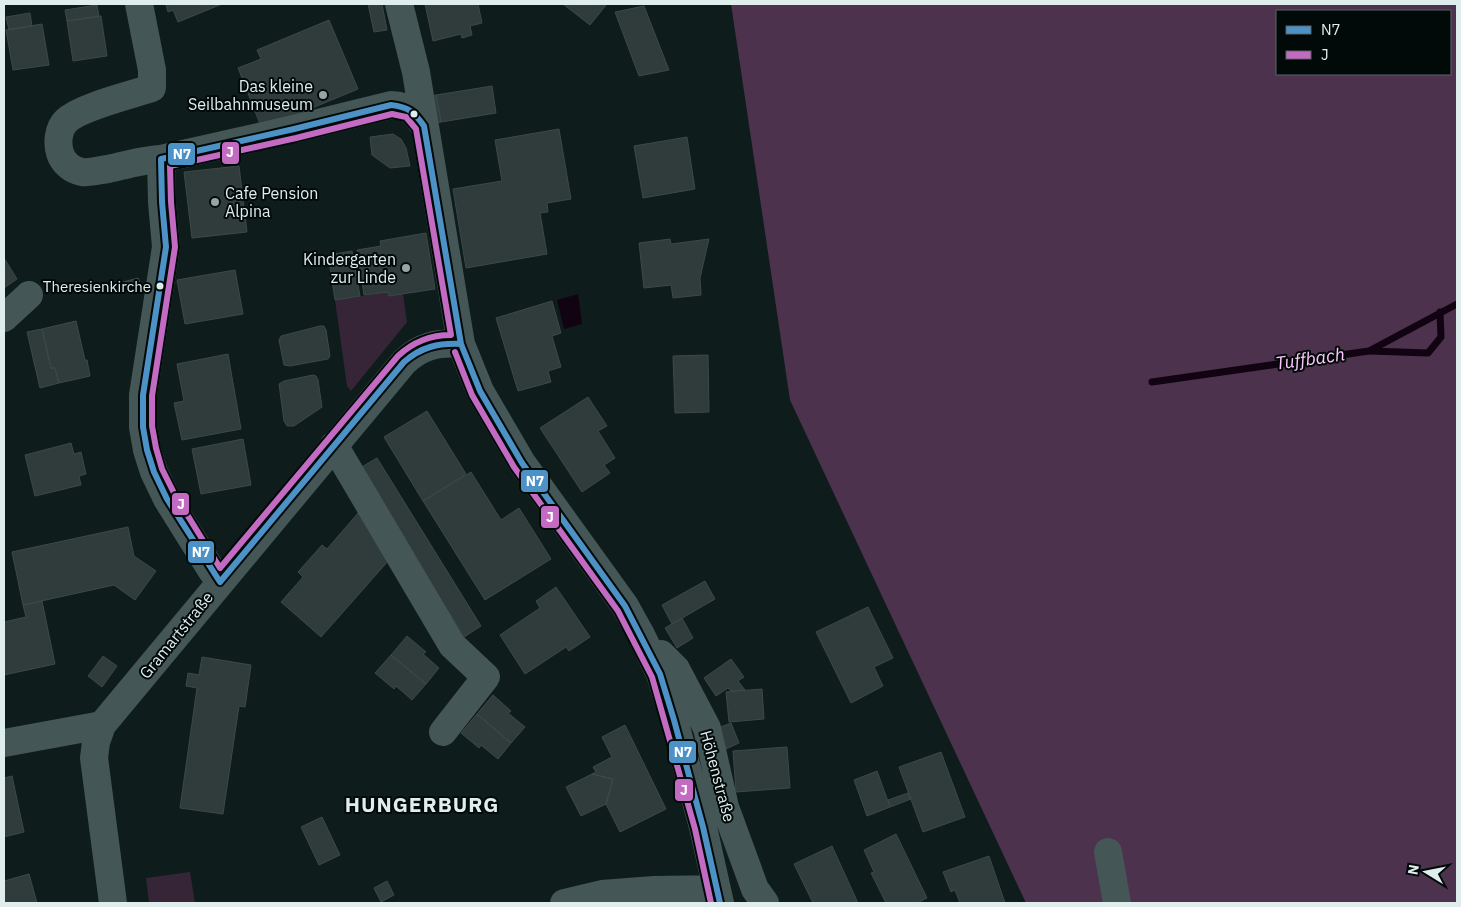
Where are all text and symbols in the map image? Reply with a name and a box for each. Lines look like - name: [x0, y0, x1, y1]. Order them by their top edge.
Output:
- legend: [1276, 10, 1451, 75]
- text: N7: [1321, 20, 1341, 39]
- text: J: [1321, 45, 1329, 64]
- place label: Das kleine Seilbahnmuseum: [188, 76, 313, 114]
- marker: Das kleine Seilbahnmuseum: [317, 89, 329, 101]
- unlabelled marker: [409, 109, 419, 119]
- line badge: J: [221, 141, 240, 165]
- line badge: N7: [167, 142, 196, 166]
- text: J: [226, 143, 234, 161]
- text: N7: [173, 145, 191, 163]
- place label: Cafe Pension Alpina: [225, 183, 318, 221]
- marker: Cafe Pension Alpina: [209, 196, 221, 208]
- place label: Kindergarten zur Linde: [303, 249, 396, 287]
- marker: Kindergarten zur Linde: [400, 262, 412, 274]
- place label: Theresienkirche: [43, 277, 151, 296]
- marker: Theresienkirche: [155, 281, 165, 291]
- water label: Tuffbach: [1274, 342, 1346, 375]
- line badge: N7: [520, 469, 549, 493]
- text: N7: [526, 472, 544, 490]
- line badge: J: [171, 492, 190, 516]
- text: J: [177, 495, 185, 513]
- line badge: J: [540, 505, 560, 529]
- text: J: [546, 508, 554, 526]
- line badge: N7: [187, 540, 215, 564]
- text: N7: [192, 543, 210, 561]
- street label: Gramartstraße: [135, 587, 217, 683]
- street label: Höhenstraße: [696, 728, 740, 824]
- line badge: N7: [668, 740, 697, 764]
- text: N7: [674, 743, 692, 761]
- line badge: J: [674, 778, 694, 802]
- text: J: [680, 781, 688, 799]
- district label: HUNGERBURG: [345, 790, 499, 818]
- north arrow: [1401, 847, 1451, 897]
- text: N: [1403, 863, 1423, 876]

